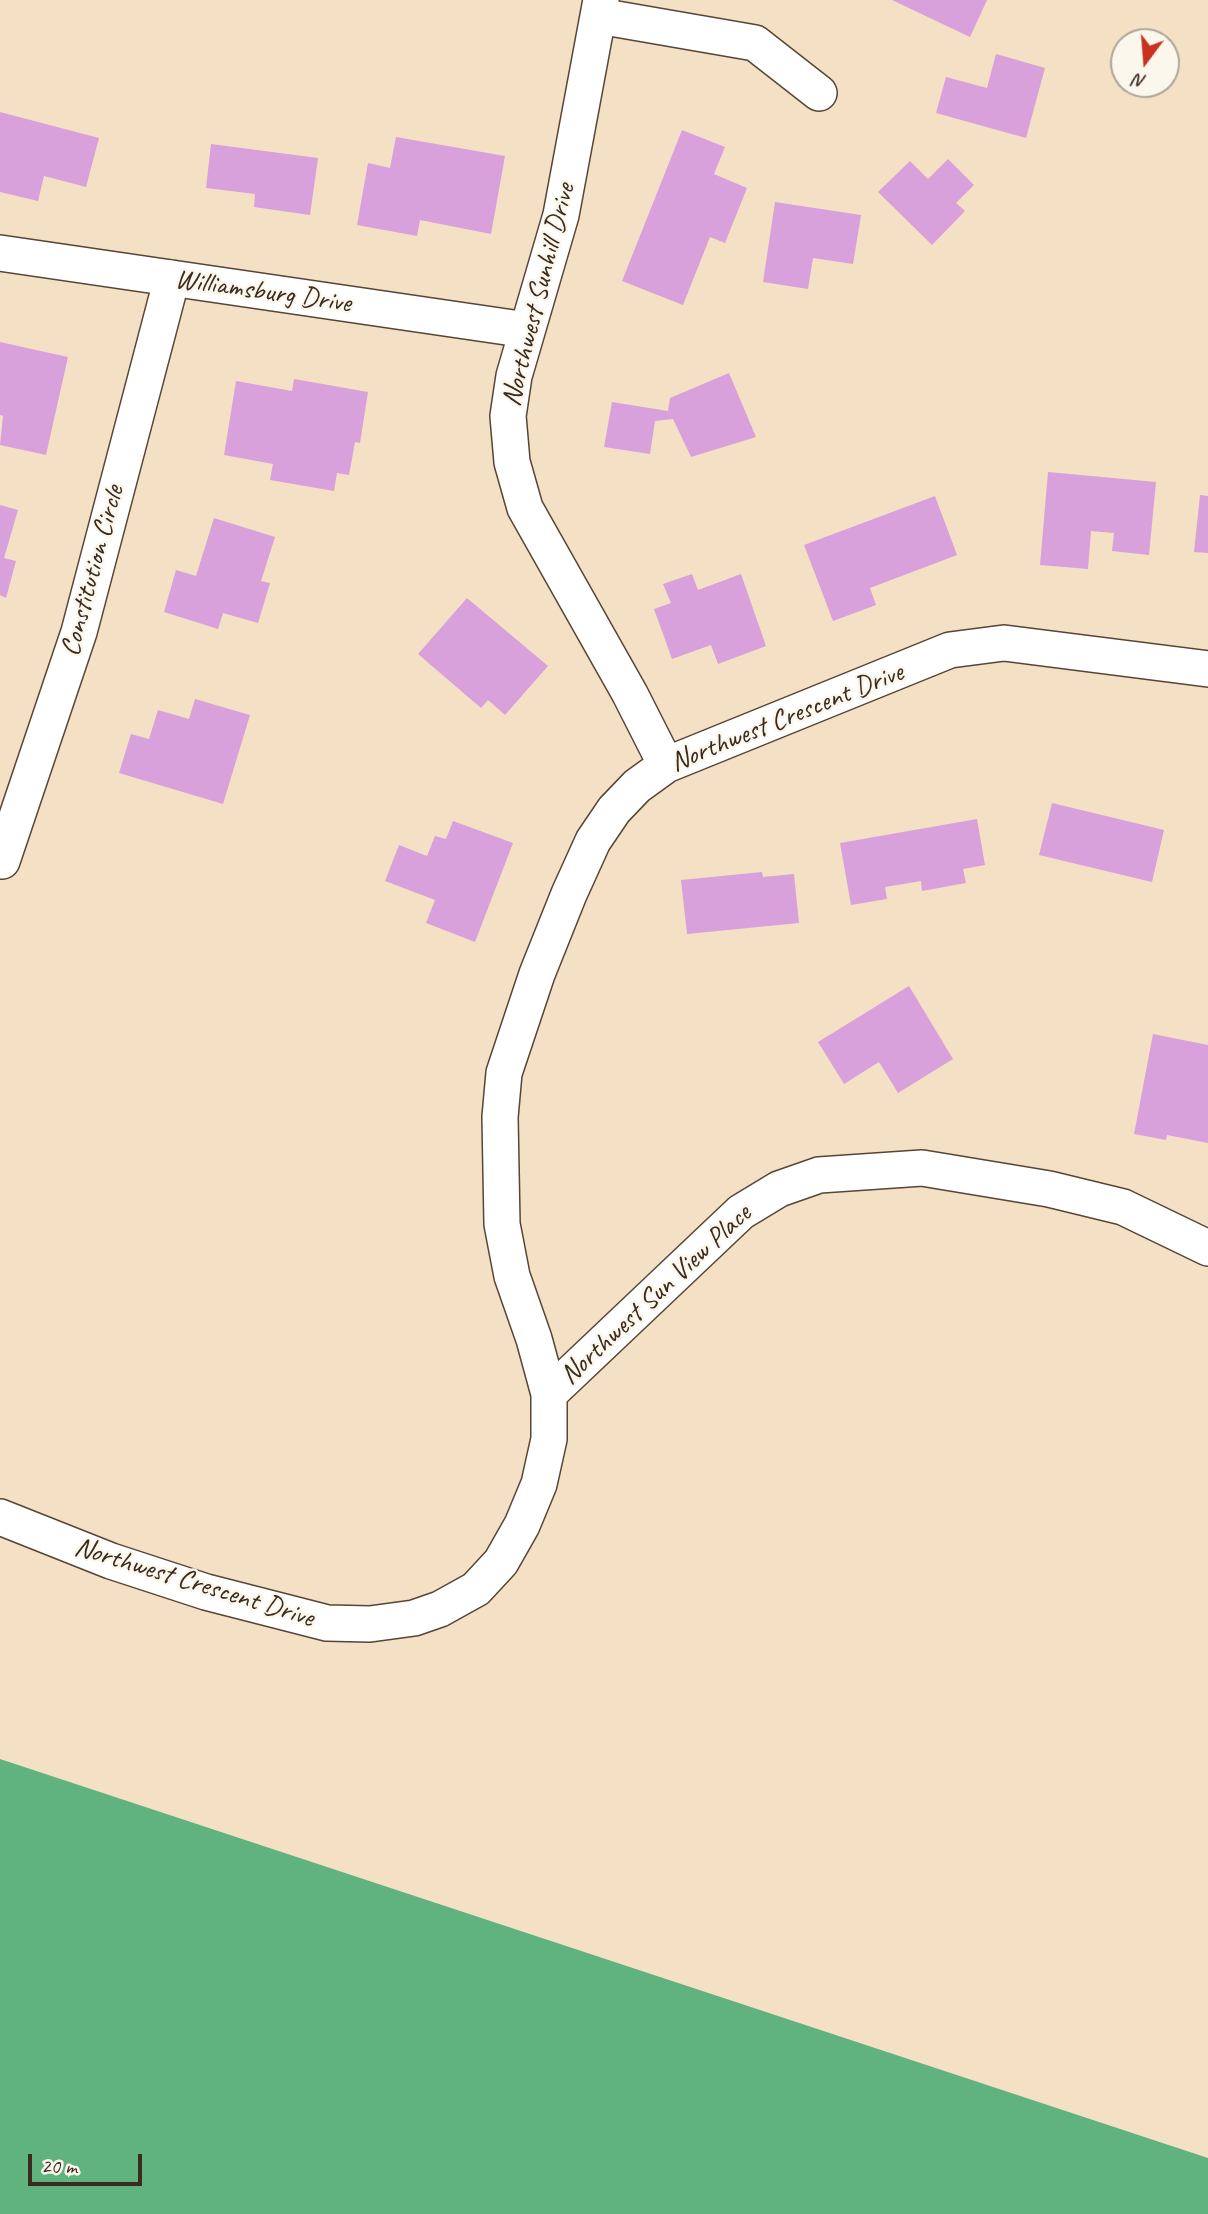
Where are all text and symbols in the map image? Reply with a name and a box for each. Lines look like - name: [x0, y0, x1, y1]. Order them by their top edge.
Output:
- north arrow: [1110, 28, 1180, 98]
- text: N: [1131, 68, 1149, 94]
- street label: Northwest Sunhill Drive: [495, 180, 583, 410]
- street label: Williamsburg Drive: [173, 263, 353, 321]
- street label: Constitution Circle: [54, 482, 132, 660]
- street label: Northwest Crescent Drive: [666, 656, 908, 780]
- street label: Northwest Sun View Place: [553, 1198, 759, 1392]
- street label: Northwest Crescent Drive: [70, 1531, 318, 1635]
- scale bar: [32, 2140, 145, 2184]
- text: 20 m: [41, 2153, 77, 2179]

